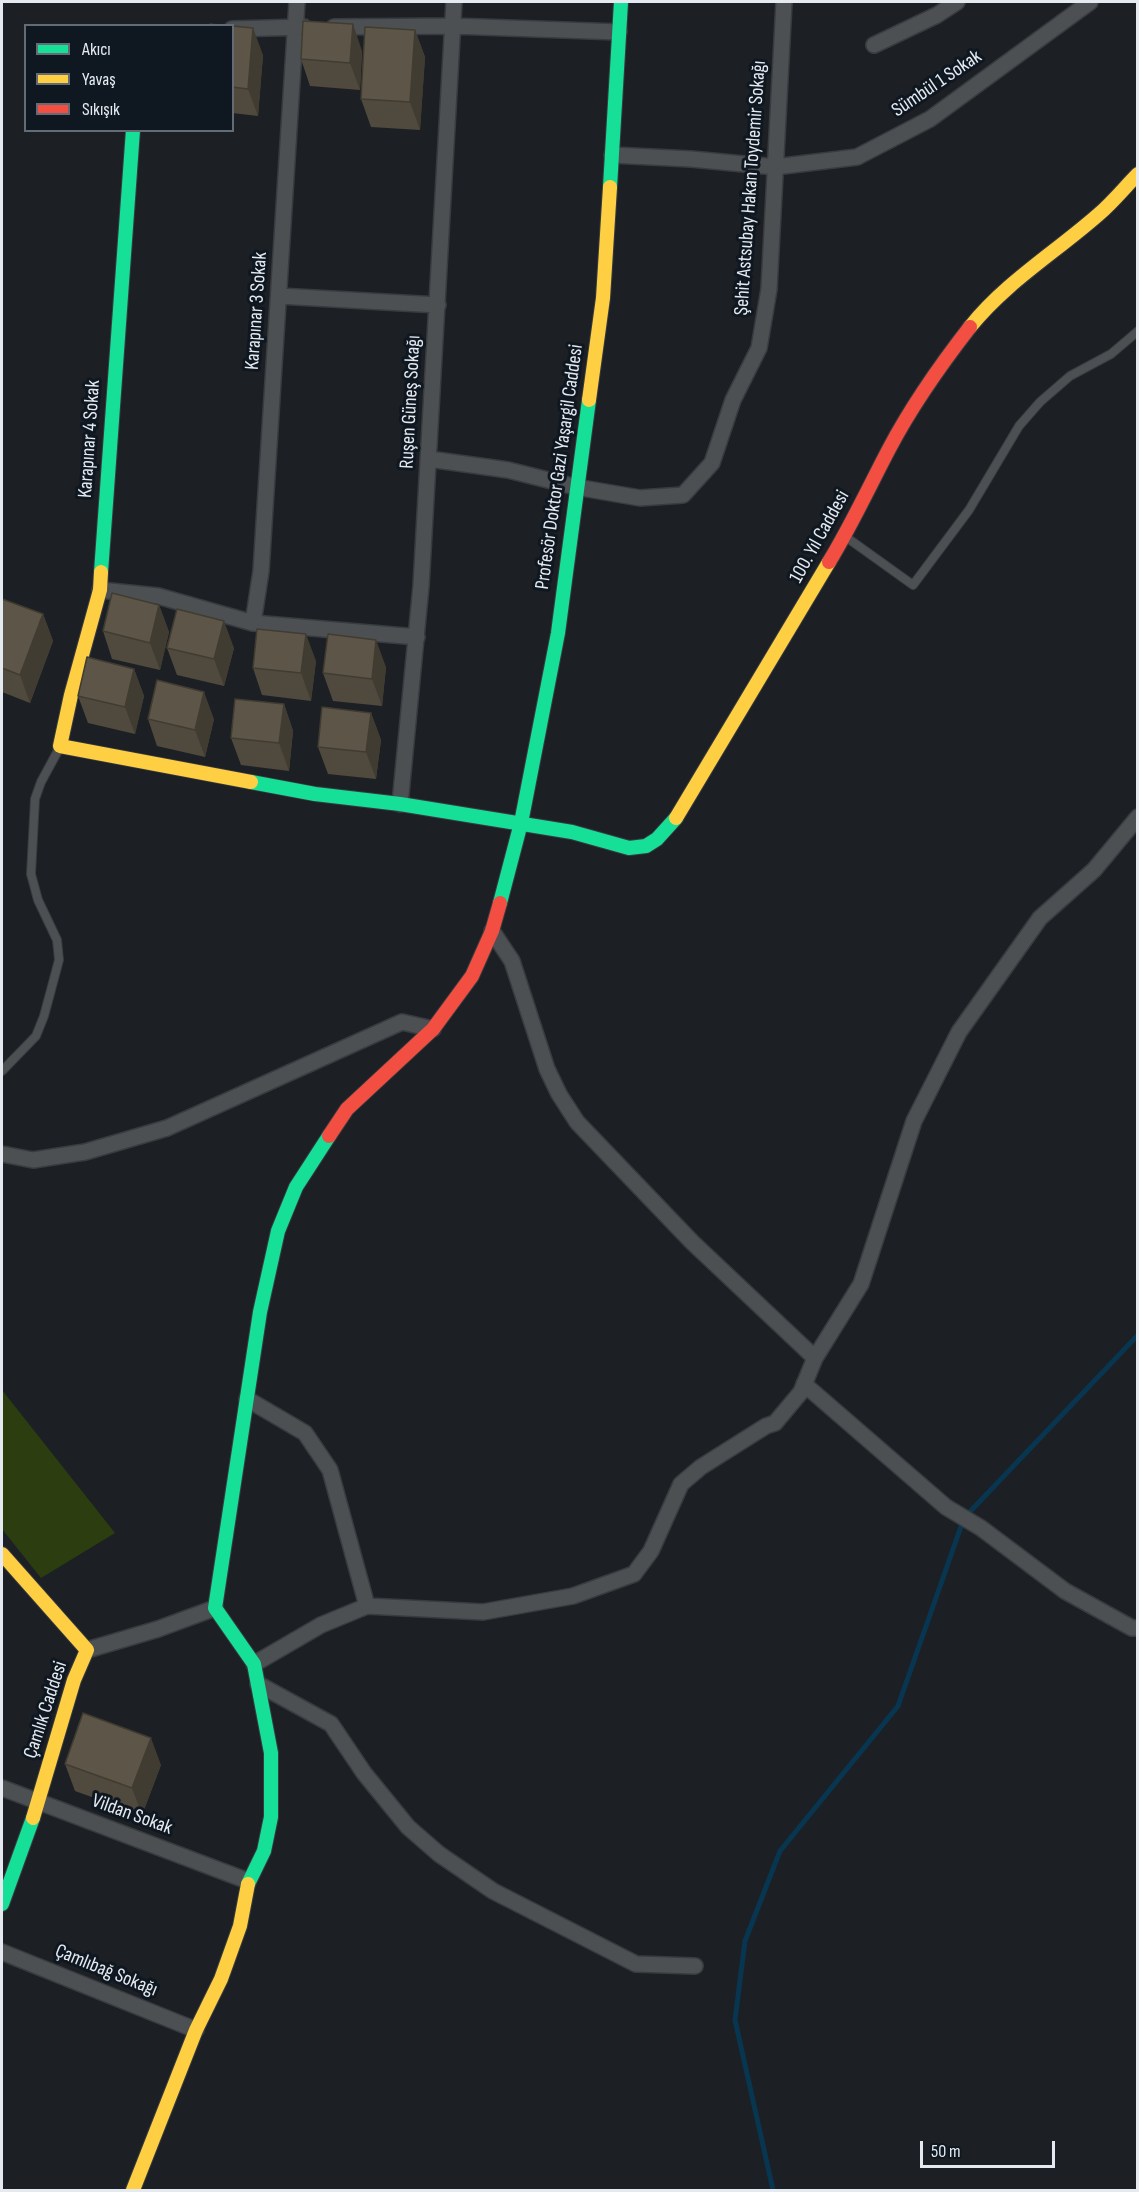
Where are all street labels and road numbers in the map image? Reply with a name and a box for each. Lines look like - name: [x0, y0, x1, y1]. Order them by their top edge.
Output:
- street label: Sümbül 1 Sokak: [887, 45, 987, 123]
- street label: Şehit Astsubay Hakan Toydemir Sokağı: [730, 60, 772, 316]
- street label: Karapınar 3 Sokak: [241, 251, 273, 371]
- street label: Ruşen Güneş Sokağı: [396, 335, 426, 469]
- street label: Profesör Doktor Gazi Yaşargil Caddesi: [531, 343, 589, 591]
- street label: Karapınar 4 Sokak: [74, 379, 106, 499]
- street label: 100. Yıl Caddesi: [785, 487, 855, 587]
- street label: Çamlık Caddesi: [19, 1658, 73, 1762]
- street label: Vildan Sokak: [88, 1789, 176, 1841]
- street label: Çamlıbağ Sokağı: [51, 1940, 161, 2002]

